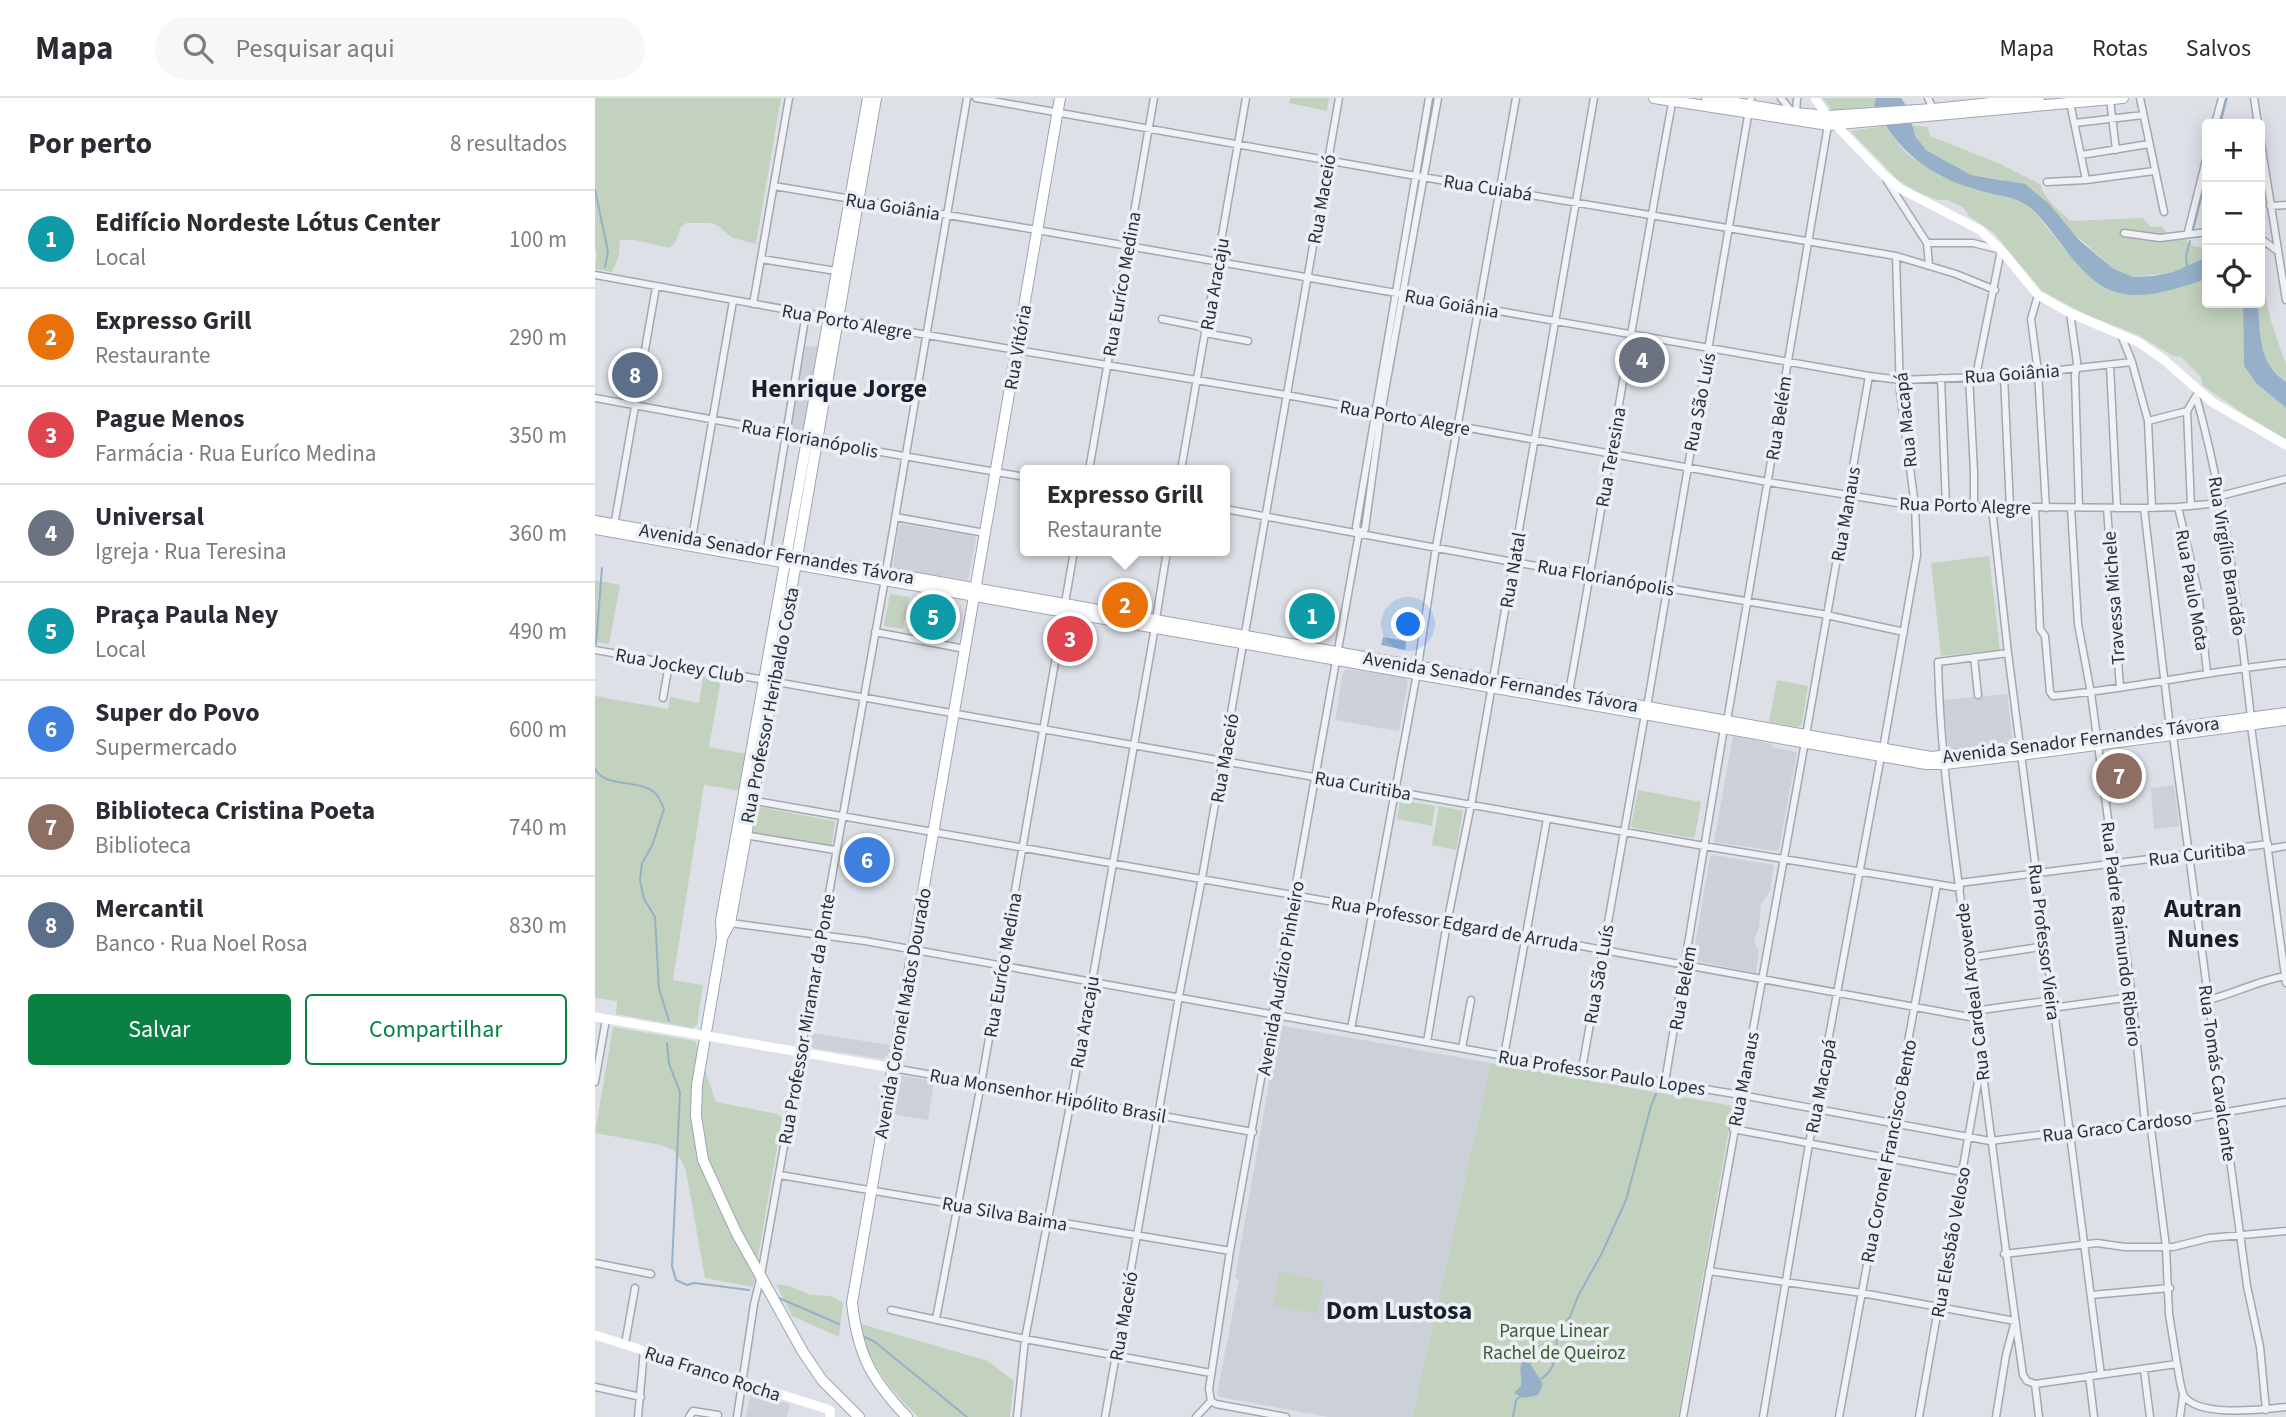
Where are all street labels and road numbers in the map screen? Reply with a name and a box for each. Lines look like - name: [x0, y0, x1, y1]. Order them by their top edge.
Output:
- street label: Rua Maceió: [1301, 152, 1344, 246]
- street label: Rua Cuiabá: [1441, 168, 1534, 209]
- street label: Rua Goiânia: [844, 187, 942, 228]
- street label: Rua Euríco Medina: [1096, 210, 1149, 359]
- street label: Rua Aracaju: [1194, 236, 1237, 333]
- street label: Rua Goiânia: [1402, 283, 1501, 326]
- street label: Rua Porto Alegre: [780, 298, 914, 347]
- street label: Rua Vitória: [998, 302, 1039, 392]
- street label: Rua São Luís: [1678, 350, 1723, 454]
- street label: Rua Goiânia: [1964, 358, 2061, 391]
- street label: Rua Macapá: [1888, 371, 1925, 469]
- street label: Rua Belém: [1759, 374, 1799, 462]
- street label: Rua Porto Alegre: [1338, 394, 1472, 443]
- street label: Rua Teresina: [1589, 405, 1634, 509]
- street label: Rua Florianópolis: [739, 413, 881, 466]
- street label: Rua Manaus: [1825, 465, 1868, 564]
- street label: Rua Virgílio Brandão: [2201, 475, 2252, 638]
- street label: Rua Porto Alegre: [1899, 491, 2031, 522]
- street label: Avenida Senador Fernandes Távora: [637, 517, 916, 592]
- street label: Rua Paulo Mota: [2168, 527, 2215, 653]
- street label: Rua Natal: [1494, 530, 1533, 610]
- street label: Travessa Michele: [2096, 530, 2133, 666]
- street label: Rua Florianópolis: [1535, 553, 1677, 604]
- street label: Rua Professor Heribaldo Costa: [734, 585, 807, 826]
- street label: Rua Jockey Club: [613, 642, 746, 691]
- street label: Avenida Senador Fernandes Távora: [1361, 645, 1640, 720]
- street label: Avenida Senador Fernandes Távora: [1941, 710, 2221, 771]
- street label: Rua Maceió: [1204, 711, 1247, 805]
- street label: Rua Curitiba: [1312, 765, 1413, 808]
- street label: Rua Padre Raimundo Ribeiro: [2093, 820, 2148, 1049]
- street label: Rua Curitiba: [2147, 835, 2247, 874]
- street label: Rua Professor Vieira: [2021, 862, 2067, 1022]
- street label: Avenida Audízio Pinheiro: [1251, 879, 1312, 1078]
- street label: Avenida Coronel Matos Dourado: [868, 886, 939, 1141]
- street label: Rua Professor Edgard de Arruda: [1329, 889, 1581, 960]
- street label: Rua Euríco Medina: [977, 891, 1030, 1040]
- street label: Rua Professor Miramar da Ponte: [772, 892, 843, 1147]
- street label: Rua Cardeal Arcoverde: [1949, 901, 1998, 1082]
- street label: Rua São Luís: [1577, 922, 1621, 1026]
- street label: Rua Belém: [1663, 944, 1704, 1033]
- street label: Rua Aracaju: [1064, 974, 1107, 1071]
- street label: Rua Tomás Cavalcante: [2191, 983, 2242, 1163]
- street label: Rua Manaus: [1722, 1029, 1767, 1129]
- street label: Rua Macapá: [1799, 1037, 1844, 1136]
- street label: Rua Coronel Francisco Bento: [1855, 1037, 1924, 1265]
- street label: Rua Professor Paulo Lopes: [1496, 1044, 1707, 1103]
- street label: Rua Monsenhor Hipólito Brasil: [927, 1062, 1168, 1131]
- street label: Rua Graco Cardoso: [2041, 1105, 2193, 1150]
- street label: Rua Elesbão Veloso: [1925, 1165, 1978, 1320]
- street label: Rua Silva Baima: [940, 1190, 1070, 1239]
- street label: Rua Maceió: [1103, 1269, 1146, 1363]
- street label: Rua Franco Rocha: [641, 1340, 784, 1409]

